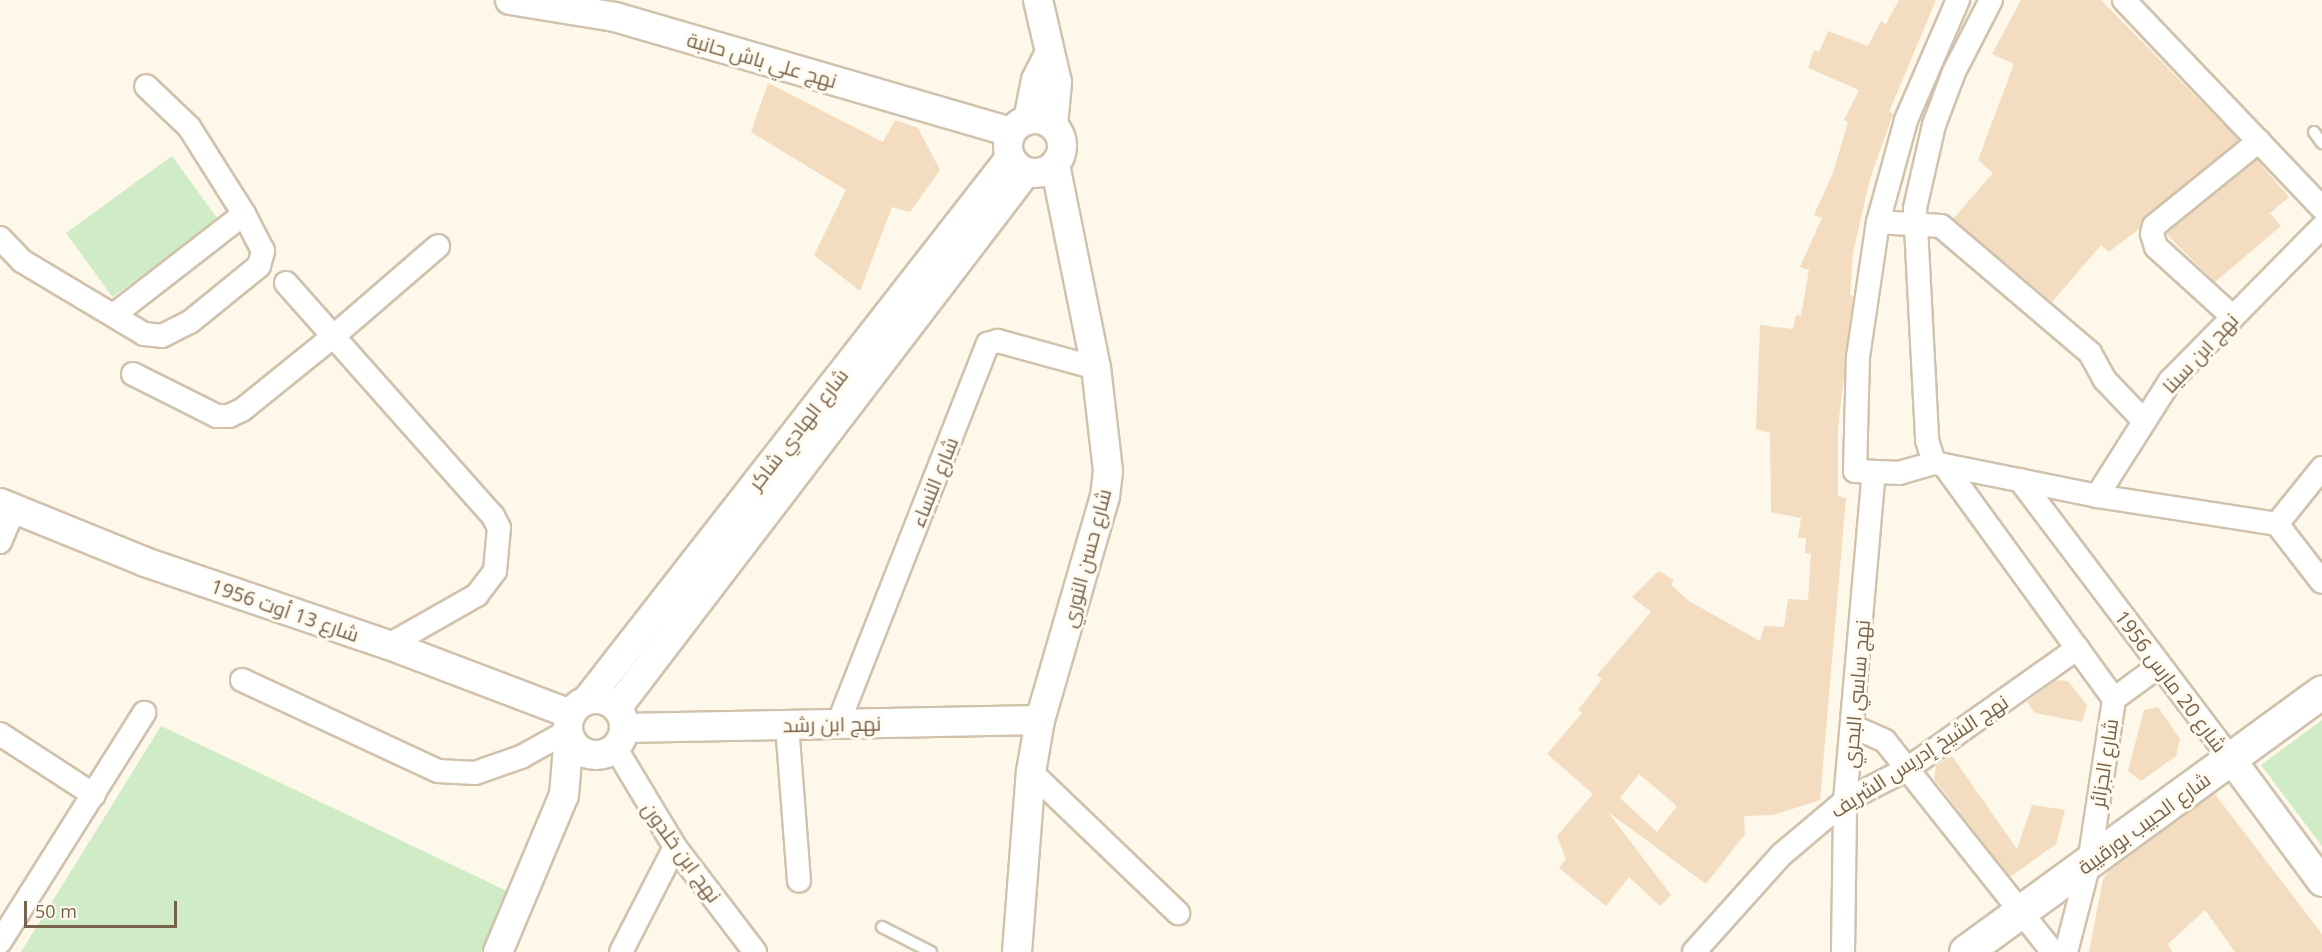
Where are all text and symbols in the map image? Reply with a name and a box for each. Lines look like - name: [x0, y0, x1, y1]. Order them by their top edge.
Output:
- street label: نهج علي باش حانبة: [684, 27, 840, 93]
- street label: نهج ابن سينا: [2157, 308, 2243, 398]
- street label: شارع الهادي شاكر: [743, 363, 853, 495]
- street label: شارع النساء: [905, 434, 963, 530]
- street label: شارع حسن النوري: [1056, 486, 1116, 630]
- street label: شارع 13 أوت 1956: [208, 573, 362, 647]
- street label: شارع 20 مارس 1956: [2110, 605, 2232, 757]
- street label: نهج ساسي البحري: [1838, 619, 1874, 769]
- street label: نهج الشيخ إدريس الشريف: [1826, 690, 2012, 822]
- street label: نهج ابن رشد: [782, 711, 882, 737]
- street label: شارع الجزائر: [2085, 717, 2123, 809]
- street label: شارع الحبيب بورقيبة: [2073, 767, 2215, 879]
- street label: نهج ابن خلدون: [638, 797, 726, 907]
- scale bar: [27, 889, 180, 927]
- text: 50 m: [35, 899, 77, 923]

